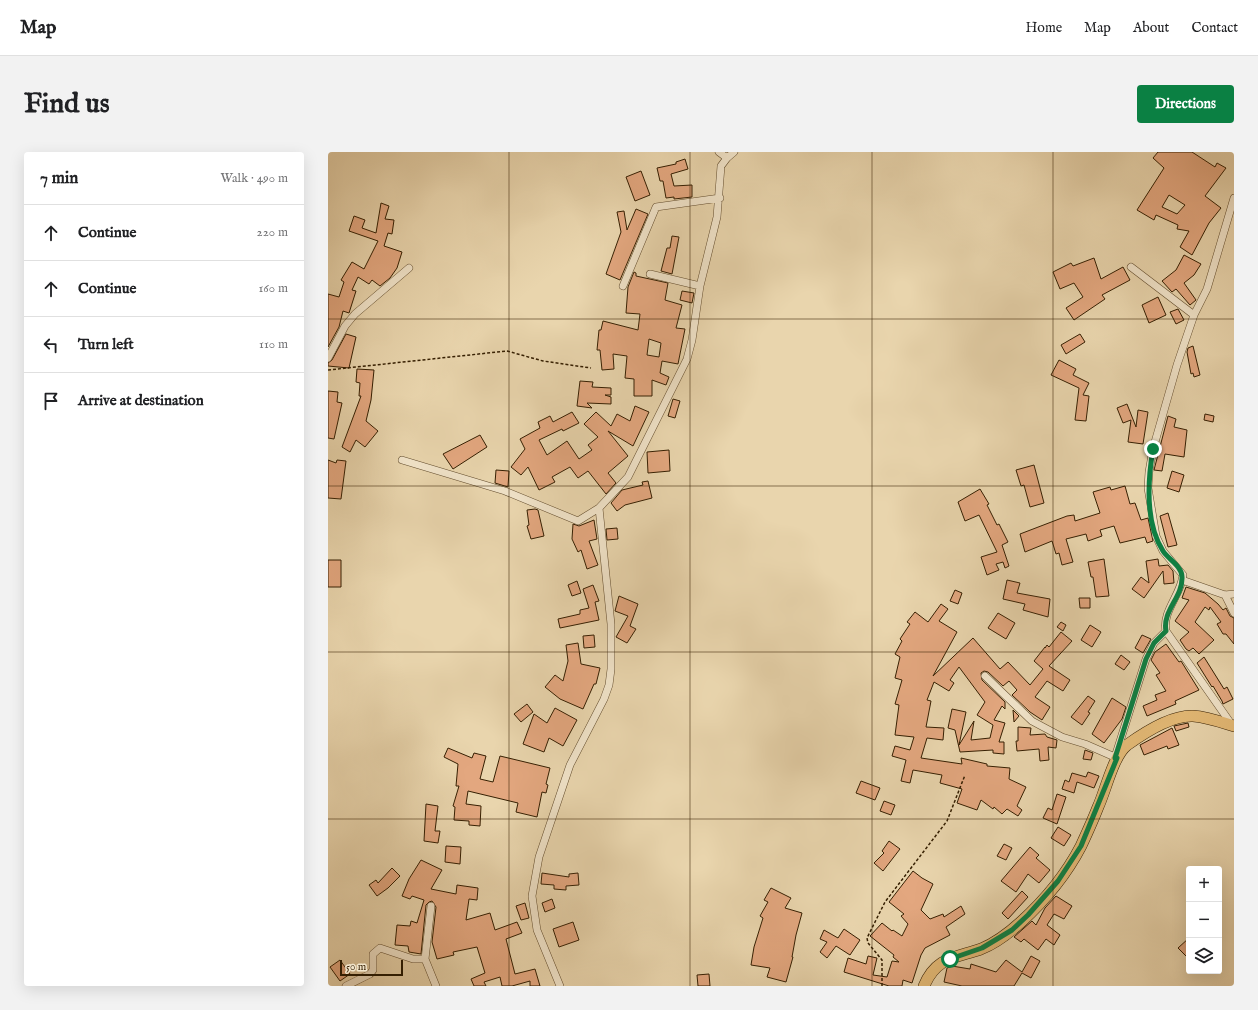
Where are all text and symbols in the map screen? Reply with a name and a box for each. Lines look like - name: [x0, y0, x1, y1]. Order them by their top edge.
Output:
- text: Map: [20, 16, 56, 40]
- text: Home: [1026, 19, 1062, 37]
- text: Map: [1084, 19, 1111, 37]
- text: About: [1133, 19, 1169, 37]
- text: Contact: [1191, 19, 1238, 37]
- button: Directions: [1137, 85, 1234, 123]
- text: Find us: [24, 87, 110, 122]
- text: 7 min: [40, 168, 78, 189]
- text: Walk · 490 m: [220, 170, 288, 187]
- icon: ahead: [40, 222, 62, 244]
- text: Continue: [78, 223, 136, 242]
- text: 220 m: [257, 224, 288, 241]
- icon: ahead: [40, 278, 62, 300]
- text: Continue: [78, 279, 136, 298]
- text: 160 m: [258, 280, 288, 297]
- icon: left: [40, 334, 62, 356]
- text: Turn left: [78, 335, 134, 354]
- text: 110 m: [259, 336, 288, 353]
- icon: arrive: [40, 390, 62, 412]
- text: Arrive at destination: [78, 391, 204, 410]
- route end: [1144, 440, 1162, 458]
- map controls: [1186, 866, 1222, 974]
- button: +: [1186, 866, 1222, 902]
- button: −: [1186, 902, 1222, 938]
- button: layers: [1186, 938, 1222, 974]
- route start: [941, 950, 959, 968]
- scale bar: [340, 958, 403, 977]
- text: 50 m: [346, 960, 366, 974]

